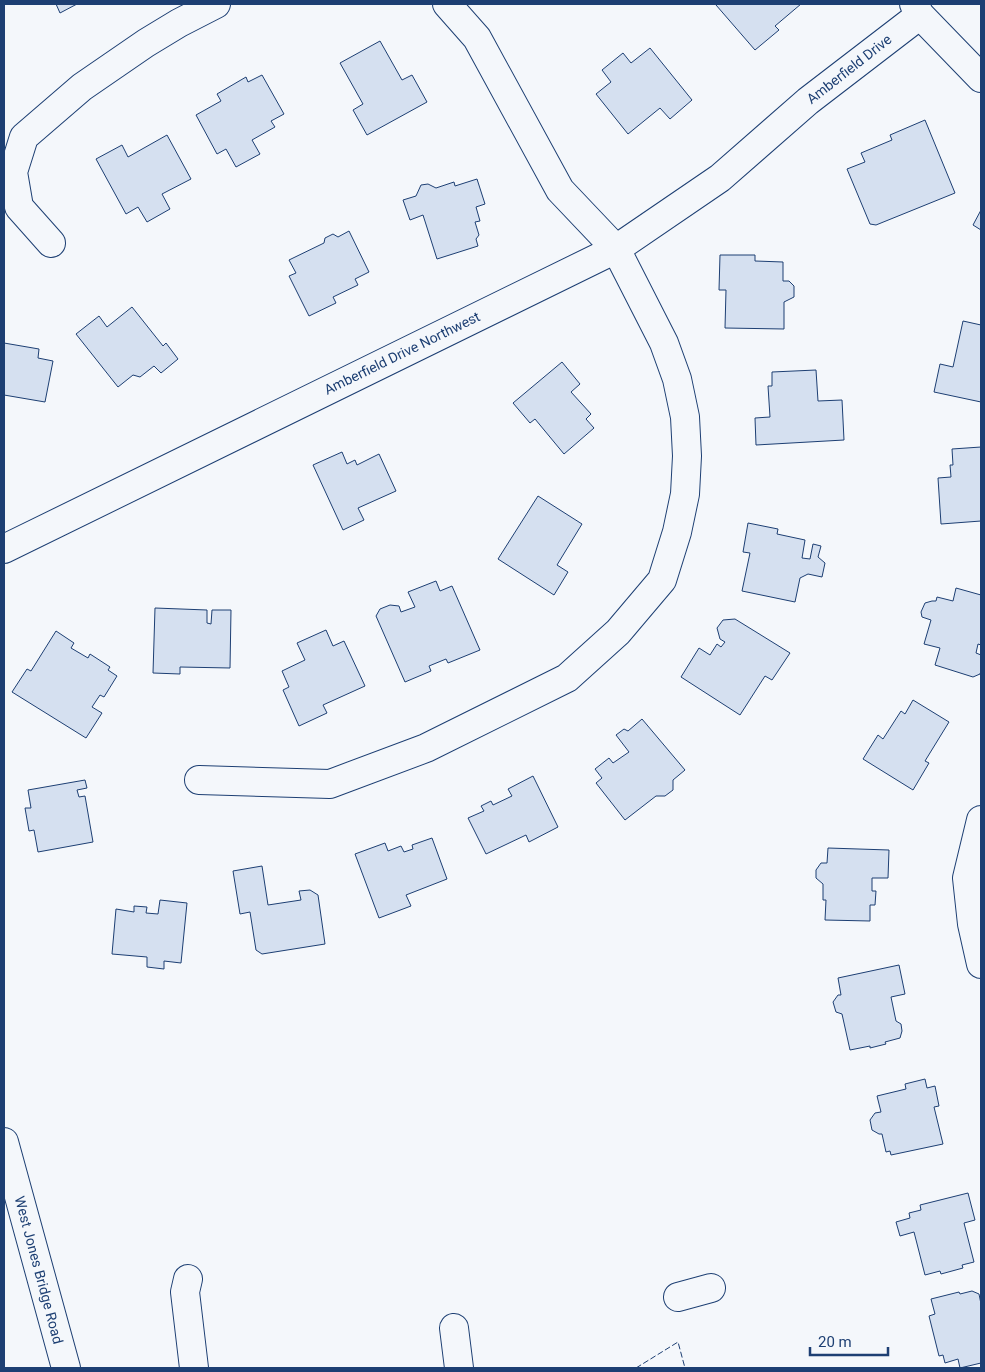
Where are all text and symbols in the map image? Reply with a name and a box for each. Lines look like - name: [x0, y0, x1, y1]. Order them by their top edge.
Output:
- street label: Amberfield Drive: [804, 31, 894, 107]
- street label: Amberfield Drive Northwest: [321, 308, 483, 398]
- street label: West Jones Bridge Road: [12, 1194, 66, 1346]
- scale bar: [810, 1324, 888, 1356]
- text: 20 m: [818, 1333, 852, 1351]

